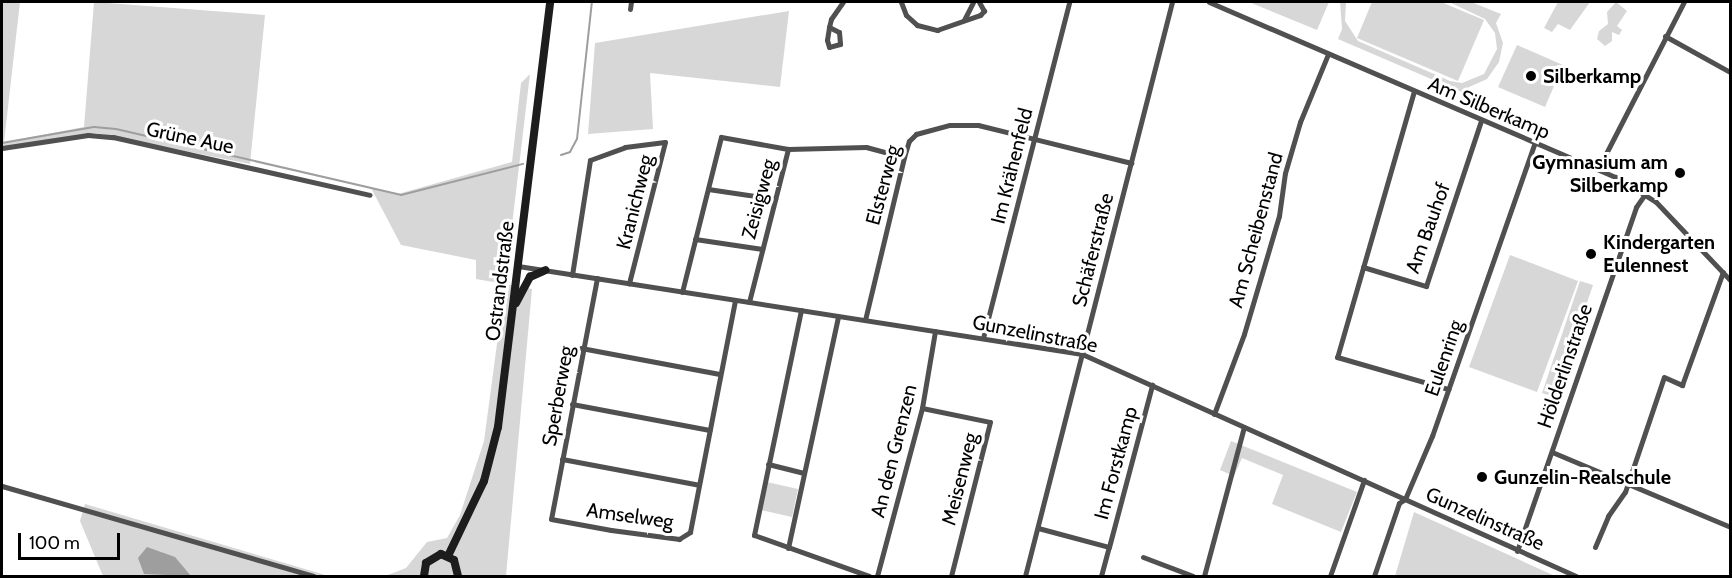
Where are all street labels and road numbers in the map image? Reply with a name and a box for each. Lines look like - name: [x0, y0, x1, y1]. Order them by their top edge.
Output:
- street label: Am Silberkamp: [1425, 72, 1553, 144]
- street label: Im Krähenfeld: [986, 106, 1038, 226]
- street label: Grüne Aue: [144, 117, 236, 159]
- street label: Elsterweg: [861, 142, 905, 228]
- street label: Am Scheibenstand: [1224, 150, 1288, 310]
- street label: Kranichweg: [612, 152, 658, 252]
- street label: Zeisigweg: [737, 156, 781, 242]
- street label: Am Bauhof: [1401, 179, 1455, 277]
- street label: Schäferstraße: [1067, 191, 1119, 309]
- street label: Ostrandstraße: [481, 220, 519, 342]
- street label: Hölderlinstraße: [1533, 301, 1597, 431]
- street label: Gunzelinstraße: [970, 310, 1100, 358]
- street label: Eulenring: [1420, 317, 1468, 399]
- street label: Sperberweg: [537, 344, 579, 448]
- street label: An den Grenzen: [866, 382, 922, 520]
- street label: Im Forstkamp: [1089, 404, 1143, 522]
- street label: Meisenweg: [937, 430, 983, 528]
- street label: Gunzelinstraße: [1422, 482, 1548, 556]
- street label: Amselweg: [585, 498, 675, 534]

